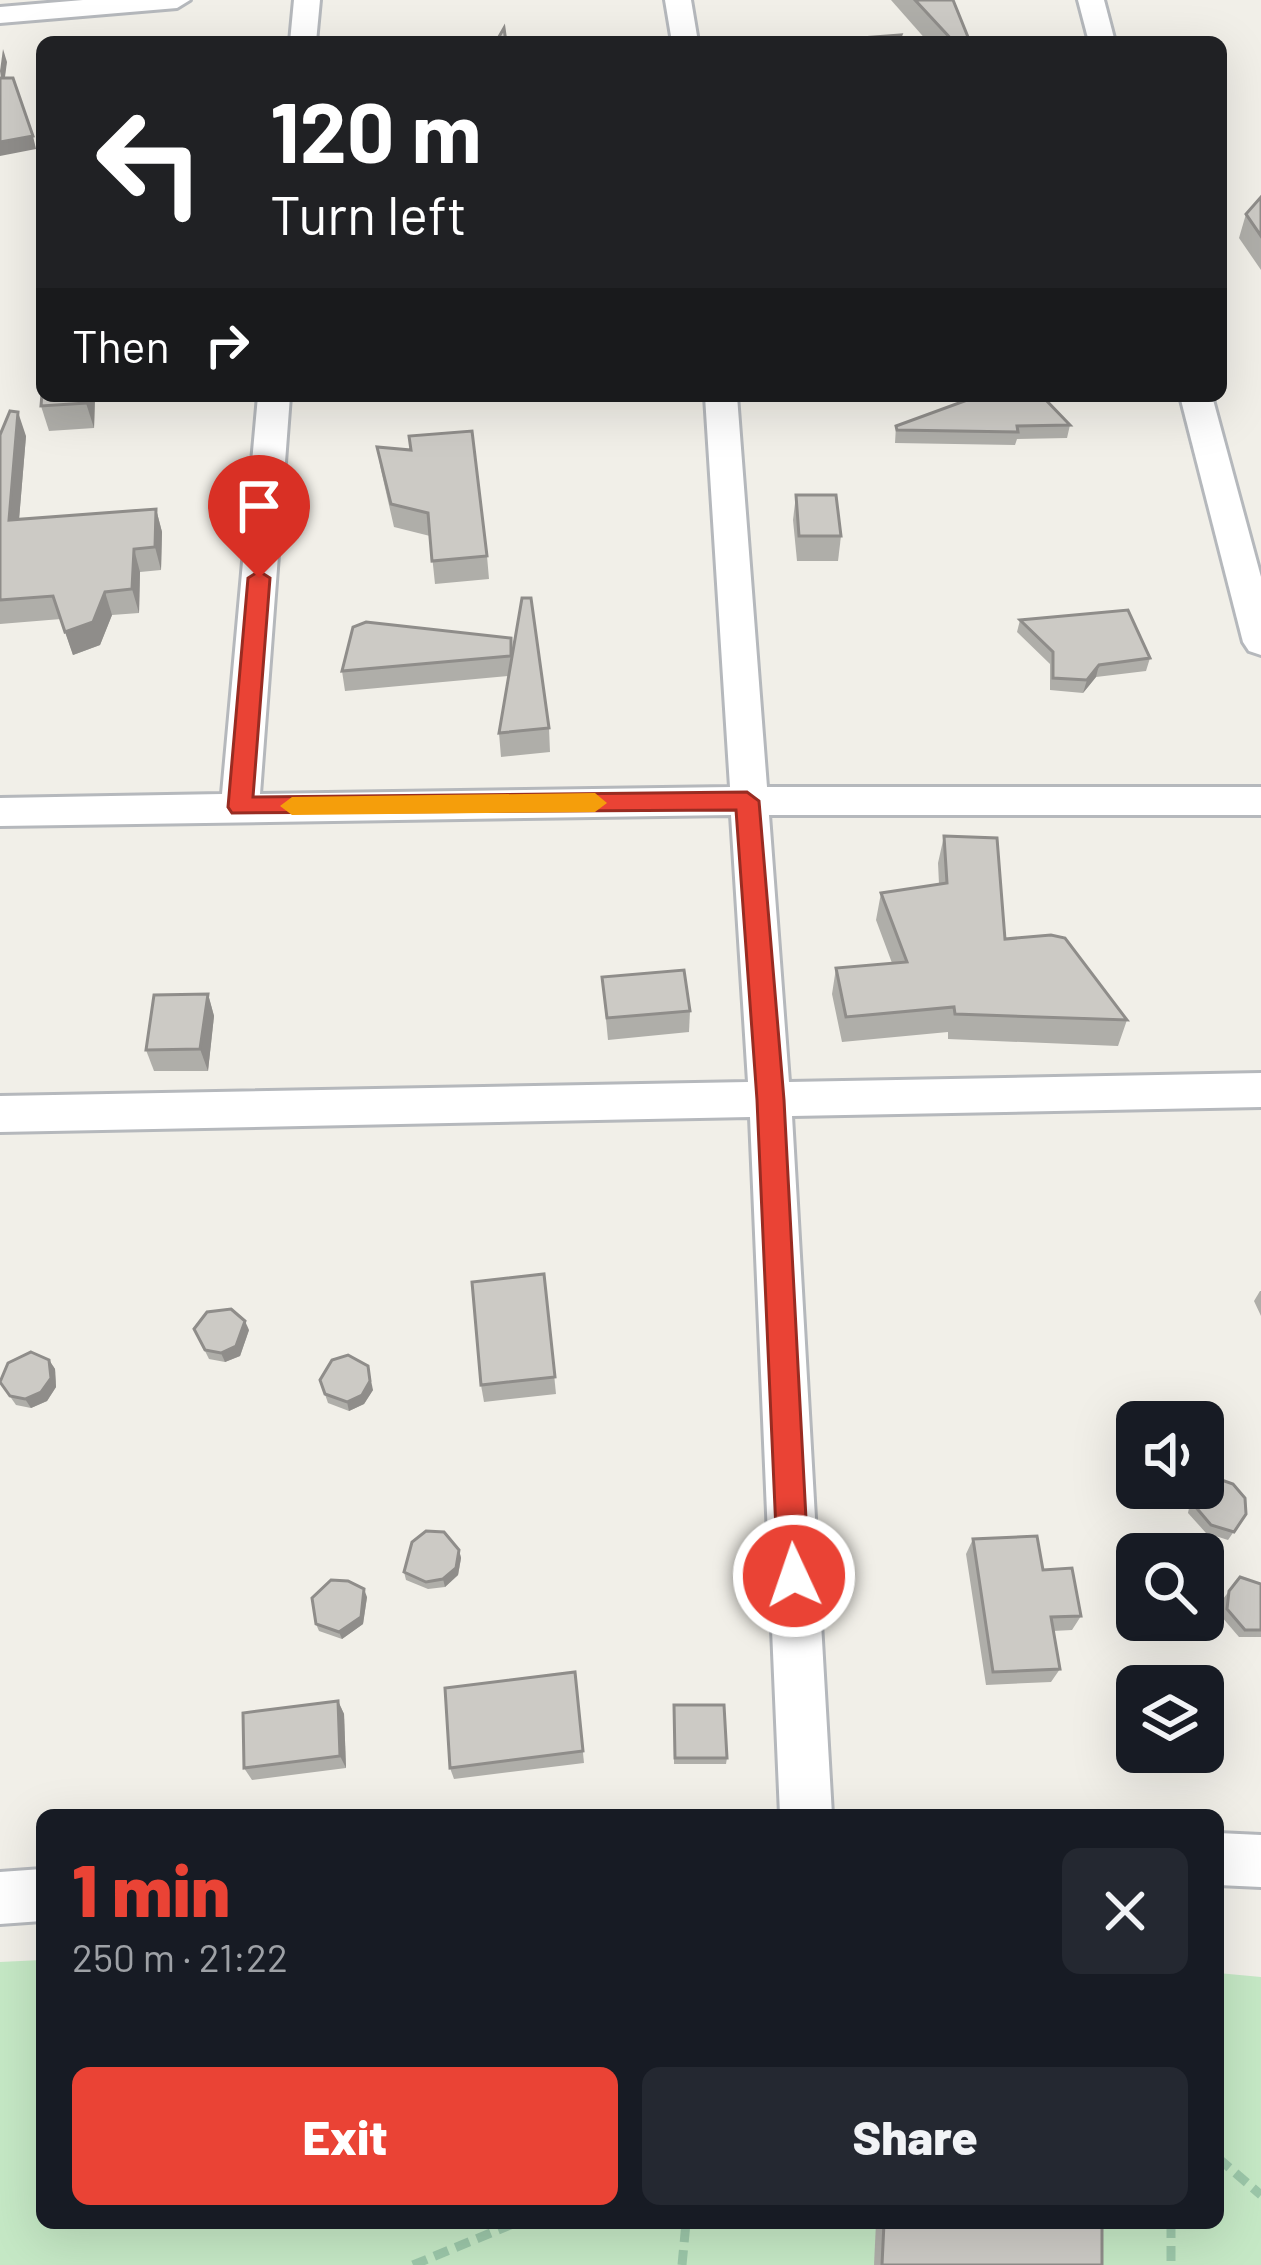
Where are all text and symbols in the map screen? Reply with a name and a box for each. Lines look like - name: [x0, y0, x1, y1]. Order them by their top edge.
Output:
- text: 120 m: [270, 79, 482, 180]
- icon: left: [72, 84, 228, 240]
- text: Turn left: [270, 181, 467, 246]
- icon: right: [194, 312, 260, 378]
- text: Then: [72, 318, 170, 372]
- pin: [208, 455, 310, 578]
- icon: arrive: [226, 473, 292, 539]
- map controls: [1116, 1401, 1224, 1773]
- button: sound: [1116, 1401, 1224, 1509]
- position arrow: [731, 1513, 857, 1639]
- button: search: [1116, 1533, 1224, 1641]
- button: layers: [1116, 1665, 1224, 1773]
- text: 1 min: [72, 1845, 230, 1931]
- button: close: [1062, 1848, 1188, 1974]
- text: 250 m · 21:22: [72, 1933, 288, 1980]
- button: Exit: [72, 2067, 618, 2205]
- button: Share: [642, 2067, 1188, 2205]

